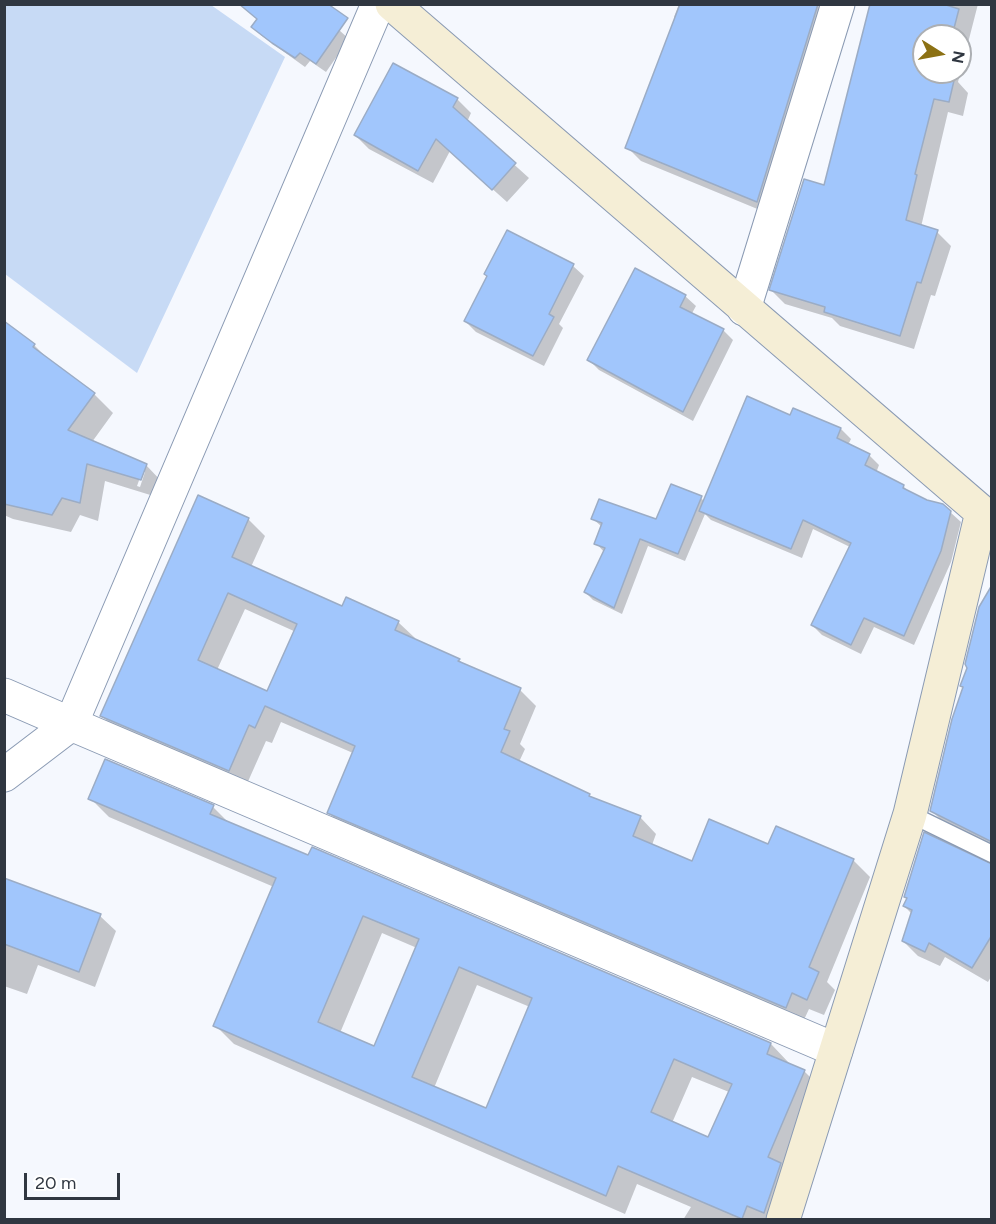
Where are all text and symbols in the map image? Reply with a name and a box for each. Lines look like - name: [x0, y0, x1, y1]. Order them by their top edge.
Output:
- north arrow: [912, 24, 972, 84]
- text: N: [948, 49, 969, 65]
- scale bar: [27, 1161, 123, 1199]
- text: 20 m: [35, 1172, 76, 1194]

